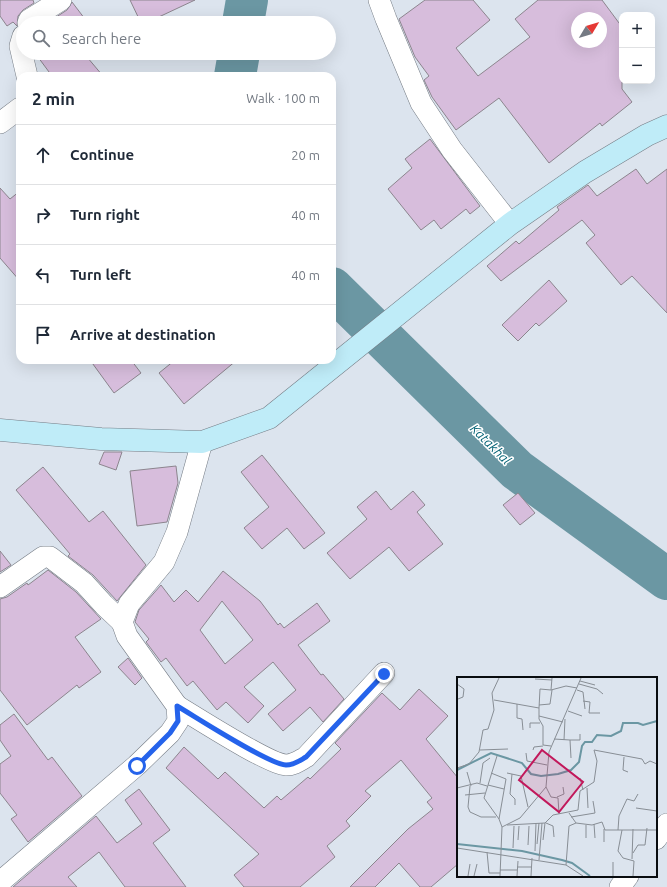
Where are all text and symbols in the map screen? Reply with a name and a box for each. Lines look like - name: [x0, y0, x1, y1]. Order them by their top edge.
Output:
- north arrow: [571, 12, 607, 48]
- map controls: [619, 12, 655, 84]
- button: +: [619, 12, 655, 48]
- search box: [16, 16, 336, 60]
- icon: search: [30, 27, 52, 49]
- text: Search here: [62, 30, 141, 47]
- button: −: [619, 48, 655, 84]
- text: 2 min: [32, 89, 75, 108]
- text: Walk · 100 m: [246, 91, 320, 105]
- icon: ahead: [32, 144, 54, 166]
- text: Continue: [70, 146, 134, 163]
- text: 20 m: [291, 148, 320, 162]
- icon: right: [32, 204, 54, 226]
- text: Turn right: [70, 206, 140, 223]
- text: 40 m: [291, 208, 320, 222]
- icon: left: [32, 264, 54, 286]
- text: Turn left: [70, 266, 131, 283]
- text: 40 m: [291, 268, 320, 282]
- icon: arrive: [32, 324, 54, 346]
- text: Arrive at destination: [70, 326, 216, 343]
- water label: Katakhal: [468, 421, 514, 467]
- route end: [375, 665, 393, 683]
- inset map: [457, 677, 657, 877]
- route start: [128, 757, 146, 775]

